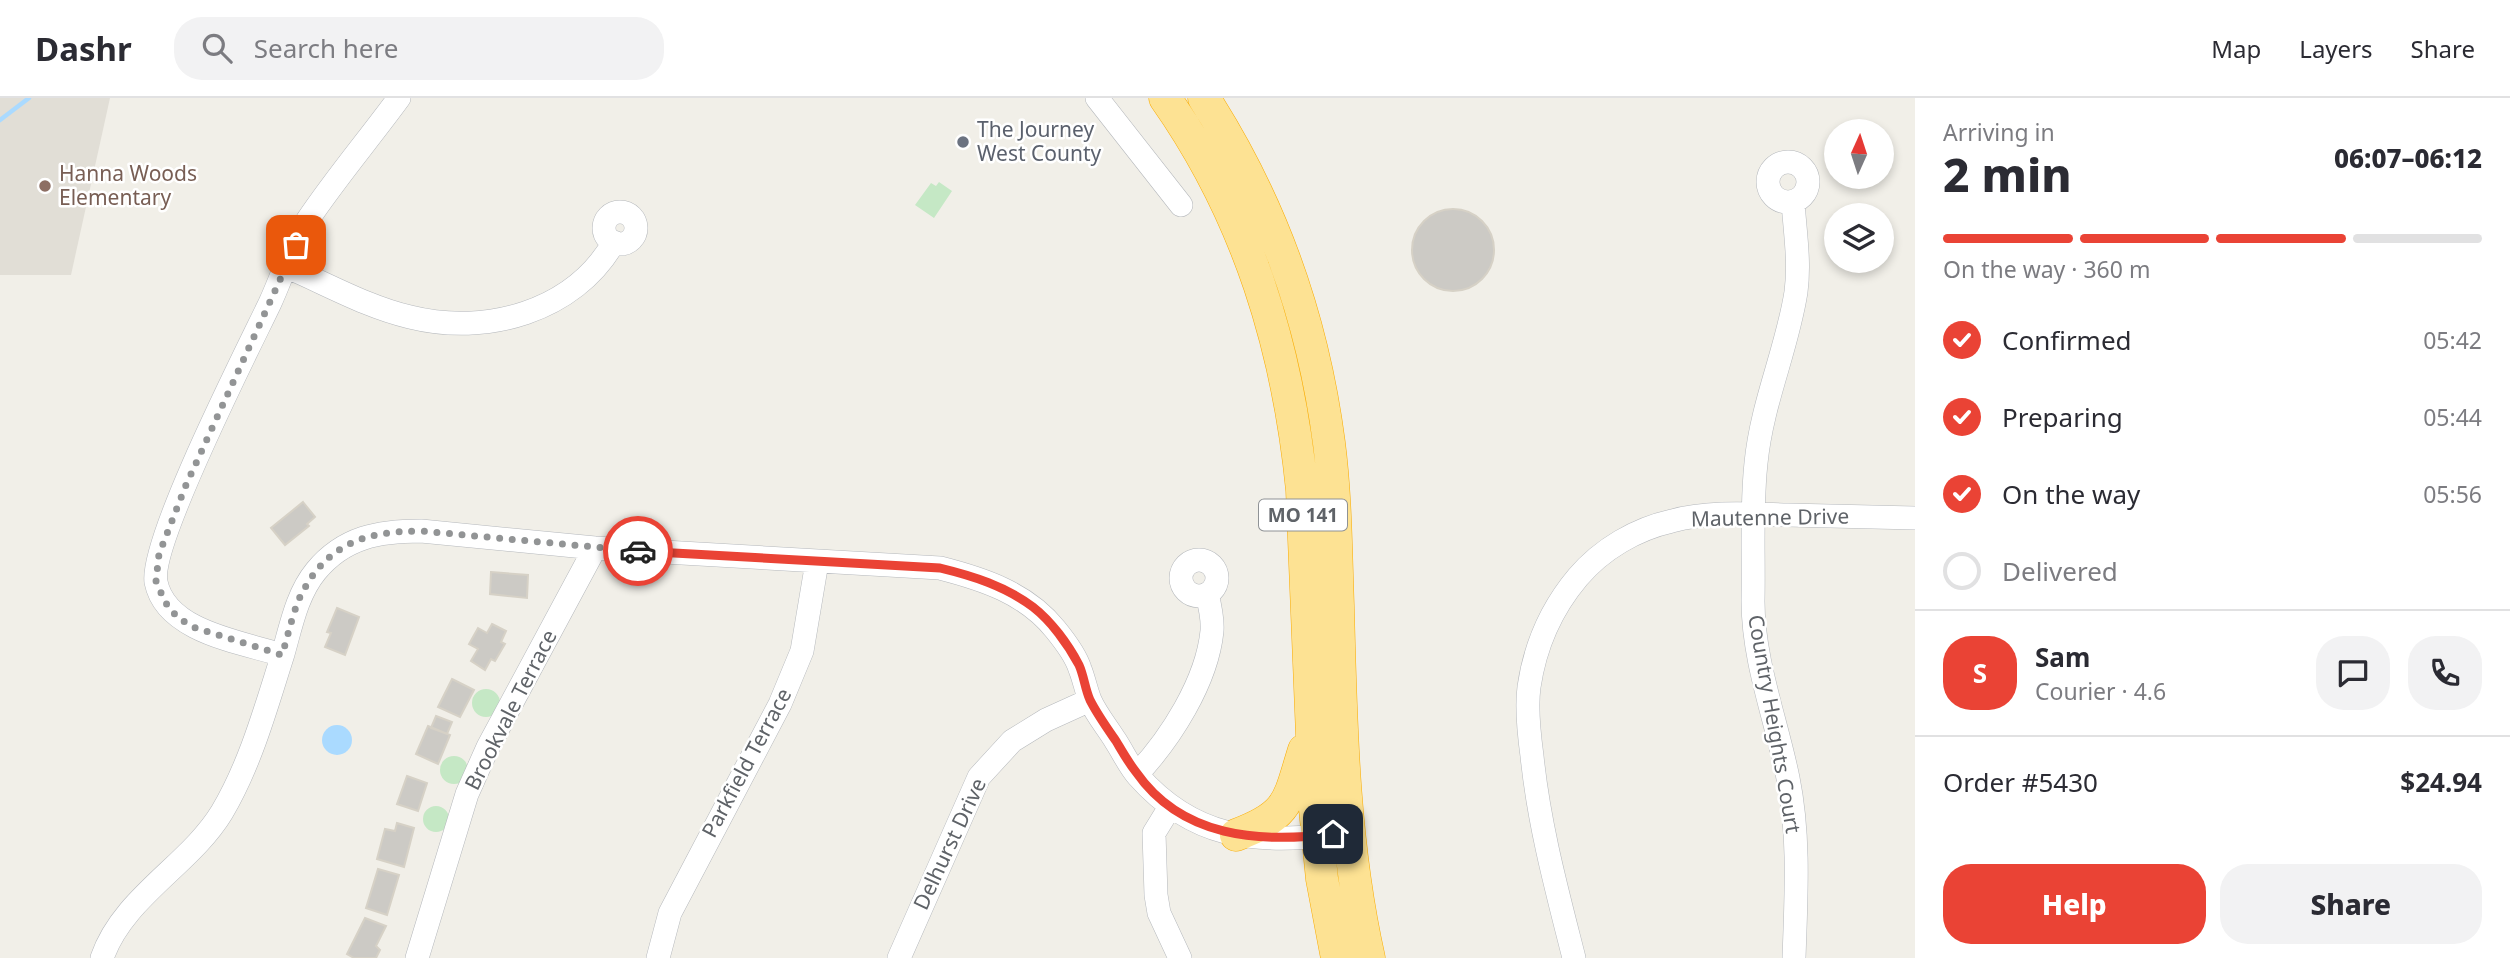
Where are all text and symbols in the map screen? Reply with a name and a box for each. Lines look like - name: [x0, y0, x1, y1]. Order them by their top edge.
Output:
- search box: [174, 17, 664, 80]
- text: Dashr: [35, 26, 132, 71]
- icon: search: [198, 29, 236, 67]
- text: Search here: [254, 30, 398, 66]
- text: Map: [2211, 32, 2261, 65]
- text: Layers: [2299, 32, 2373, 65]
- text: Share: [2411, 32, 2475, 65]
- place label: The Journey West County: [977, 115, 1102, 167]
- text: Arriving in: [1943, 116, 2055, 148]
- north arrow: [1824, 119, 1894, 189]
- map controls: [1824, 119, 1894, 273]
- marker: The Journey West County: [955, 134, 971, 150]
- text: 06:07–06:12: [2334, 140, 2482, 176]
- text: 2 min: [1943, 143, 2072, 205]
- place label: Hanna Woods Elementary: [59, 159, 197, 211]
- marker: Hanna Woods Elementary: [37, 178, 53, 194]
- button: layers: [1824, 203, 1894, 273]
- pin: [266, 215, 326, 275]
- icon: bag: [277, 226, 315, 264]
- text: On the way · 360 m: [1943, 253, 2150, 285]
- icon: check: [1943, 321, 1981, 359]
- text: Confirmed: [2002, 322, 2132, 358]
- text: 05:42: [2423, 324, 2482, 356]
- icon: check: [1943, 398, 1981, 436]
- text: Preparing: [2002, 399, 2123, 435]
- text: 05:44: [2423, 401, 2482, 433]
- icon: check: [1943, 475, 1981, 513]
- text: On the way: [2002, 476, 2140, 512]
- text: 05:56: [2423, 478, 2482, 510]
- road number: MO 141: [1259, 500, 1347, 530]
- street label: Mautenne Drive: [1691, 502, 1849, 532]
- courier: [603, 516, 673, 586]
- icon: car: [619, 532, 657, 570]
- text: Delivered: [2002, 553, 2118, 589]
- street label: Country Heights Court: [1742, 612, 1808, 836]
- street label: Brookvale Terrace: [458, 625, 563, 794]
- button: chat: [2316, 636, 2390, 710]
- button: phone: [2408, 636, 2482, 710]
- text: Sam: [2035, 639, 2090, 675]
- text: S: [1973, 655, 1987, 691]
- text: Courier · 4.6: [2035, 675, 2166, 707]
- street label: Parkfield Terrace: [695, 683, 797, 842]
- text: Order #5430: [1943, 764, 2098, 800]
- text: $24.94: [2400, 764, 2482, 800]
- street label: Delhurst Drive: [906, 773, 992, 914]
- pin: [1303, 804, 1363, 864]
- icon: home: [1314, 815, 1352, 853]
- button: Help: [1943, 864, 2206, 944]
- button: Share: [2220, 864, 2482, 944]

